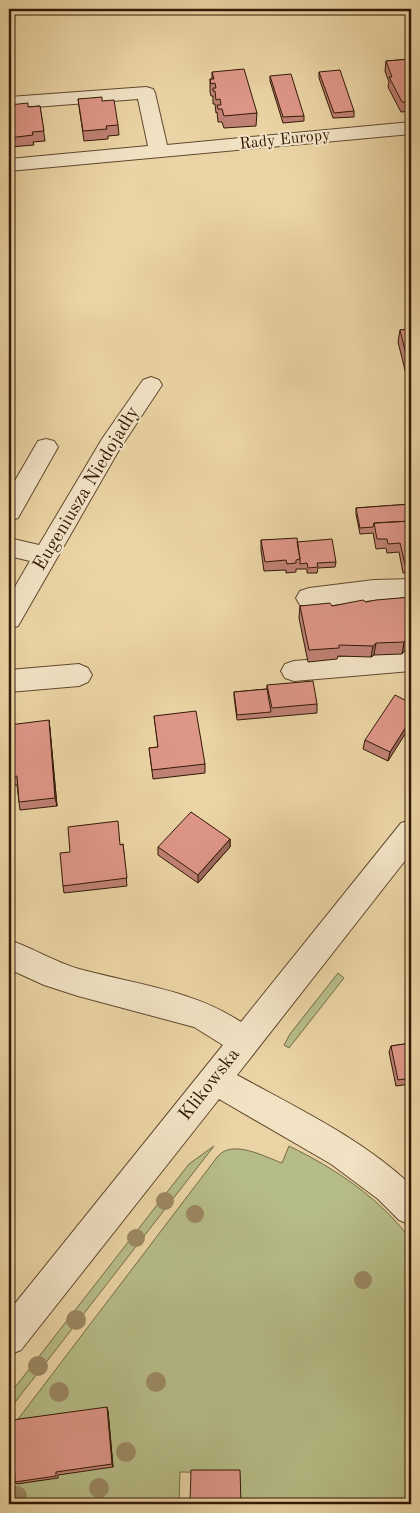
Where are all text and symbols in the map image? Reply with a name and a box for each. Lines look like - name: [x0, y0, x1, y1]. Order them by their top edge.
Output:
- street label: Rady Europy: [239, 127, 332, 153]
- street label: Eugeniusza Niedojadły: [31, 404, 143, 574]
- street label: Klikowska: [176, 1045, 244, 1125]

